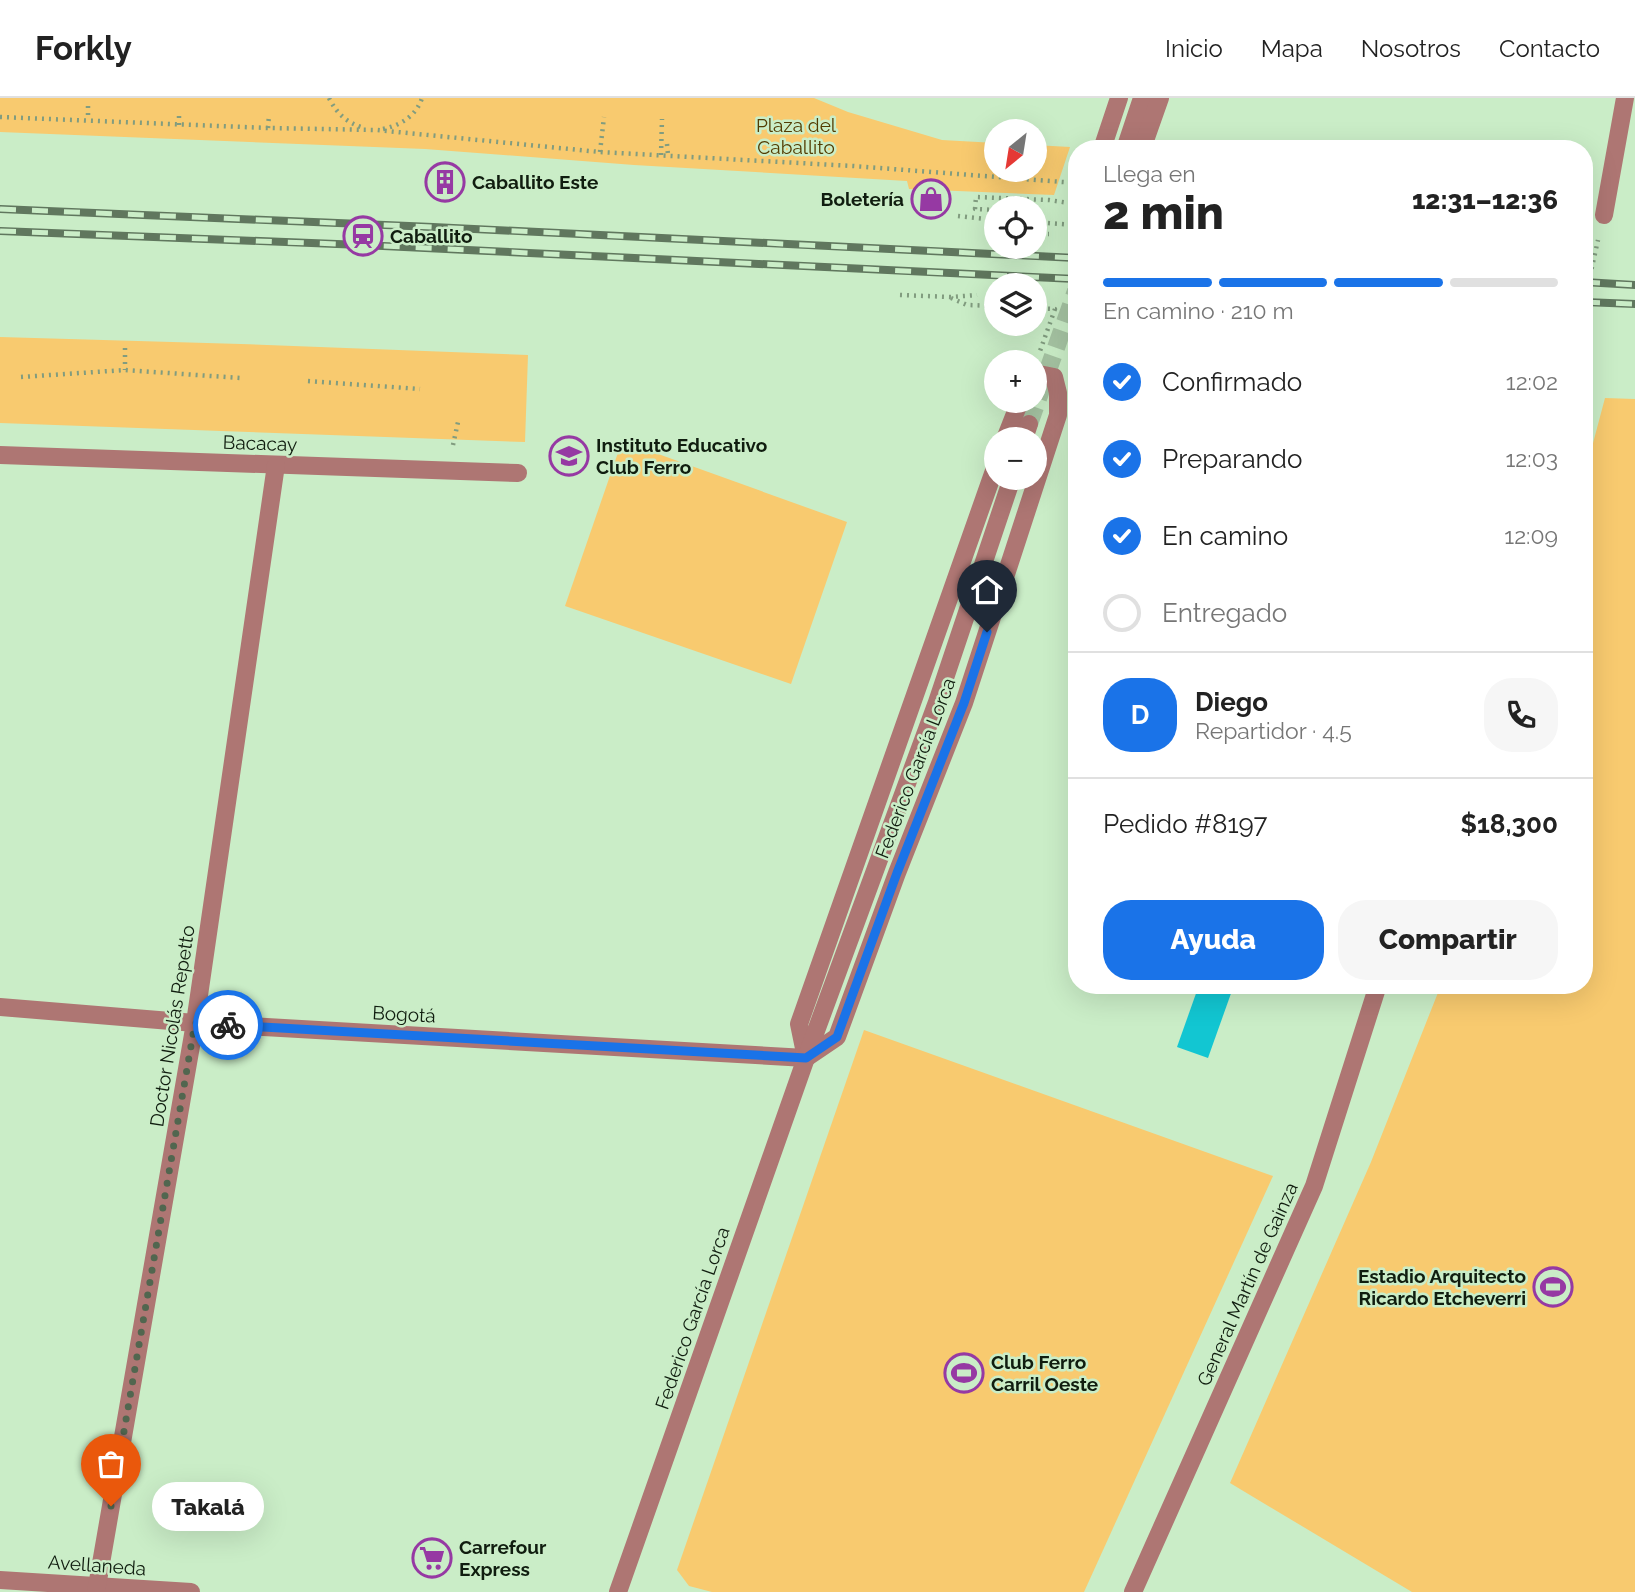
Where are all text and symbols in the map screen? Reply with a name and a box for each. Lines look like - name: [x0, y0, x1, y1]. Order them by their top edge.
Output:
- text: Forkly: [35, 29, 132, 68]
- text: Inicio: [1165, 34, 1223, 63]
- text: Mapa: [1261, 34, 1323, 63]
- text: Nosotros: [1361, 34, 1461, 63]
- text: Contacto: [1499, 34, 1600, 63]
- park label: Plaza del Caballito: [756, 114, 837, 158]
- north arrow: [984, 119, 1046, 182]
- map controls: [984, 119, 1047, 490]
- text: Llega en: [1103, 160, 1196, 187]
- building icon: Caballito Este: [424, 161, 466, 203]
- place label: Caballito Este: [472, 171, 598, 193]
- shop icon: Boletería: [910, 178, 952, 220]
- text: 12:31–12:36: [1412, 185, 1558, 215]
- text: 2 min: [1103, 186, 1224, 240]
- place label: Boletería: [821, 188, 904, 210]
- button: locate: [984, 196, 1047, 259]
- station icon: Caballito: [342, 215, 384, 257]
- place label: Caballito: [390, 225, 472, 247]
- button: layers: [984, 273, 1047, 336]
- text: En camino · 210 m: [1103, 297, 1294, 324]
- button: +: [984, 350, 1047, 413]
- icon: check: [1103, 363, 1141, 401]
- text: Confirmado: [1162, 367, 1302, 397]
- text: 12:02: [1506, 368, 1558, 395]
- button: −: [984, 427, 1047, 490]
- street label: Bacacay: [222, 431, 298, 455]
- place label: Instituto Educativo Club Ferro: [596, 434, 767, 478]
- school or university icon: Instituto Educativo Club Ferro: [548, 435, 590, 477]
- icon: check: [1103, 440, 1141, 478]
- text: Preparando: [1162, 444, 1302, 474]
- text: 12:03: [1505, 445, 1558, 472]
- icon: check: [1103, 517, 1141, 555]
- text: En camino: [1162, 521, 1288, 551]
- text: 12:09: [1504, 522, 1558, 549]
- pin: [957, 560, 1017, 632]
- icon: home: [968, 571, 1006, 609]
- text: Entregado: [1162, 598, 1287, 628]
- street label: Federico García Lorca: [870, 675, 960, 861]
- button: phone: [1484, 678, 1558, 752]
- text: Diego: [1195, 687, 1268, 717]
- text: D: [1131, 700, 1149, 730]
- text: Repartidor · 4.5: [1195, 717, 1352, 744]
- text: Pedido #8197: [1103, 809, 1268, 839]
- text: $18,300: [1460, 809, 1558, 839]
- button: Ayuda: [1103, 900, 1324, 980]
- button: Compartir: [1338, 900, 1558, 980]
- street label: Doctor Nicolás Repetto: [145, 924, 199, 1128]
- courier: [193, 990, 263, 1060]
- street label: Bogotá: [372, 1001, 436, 1027]
- icon: bike: [209, 1006, 247, 1044]
- street label: General Martín de Gainza: [1192, 1179, 1302, 1389]
- street label: Federico García Lorca: [650, 1224, 734, 1412]
- place label: Estadio Arquitecto Ricardo Etcheverri: [1358, 1265, 1526, 1309]
- sports icon: Estadio Arquitecto Ricardo Etcheverri: [1532, 1266, 1574, 1308]
- place label: Club Ferro Carril Oeste: [991, 1351, 1098, 1395]
- sports icon: Club Ferro Carril Oeste: [943, 1352, 985, 1394]
- pin: [81, 1434, 141, 1506]
- icon: bag: [92, 1445, 130, 1483]
- callout: Takalá: [153, 1482, 265, 1530]
- text: Takalá: [171, 1493, 245, 1520]
- place label: Carrefour Express: [459, 1536, 547, 1580]
- supermarket icon: Carrefour Express: [411, 1537, 453, 1579]
- street label: Avellaneda: [47, 1551, 147, 1579]

